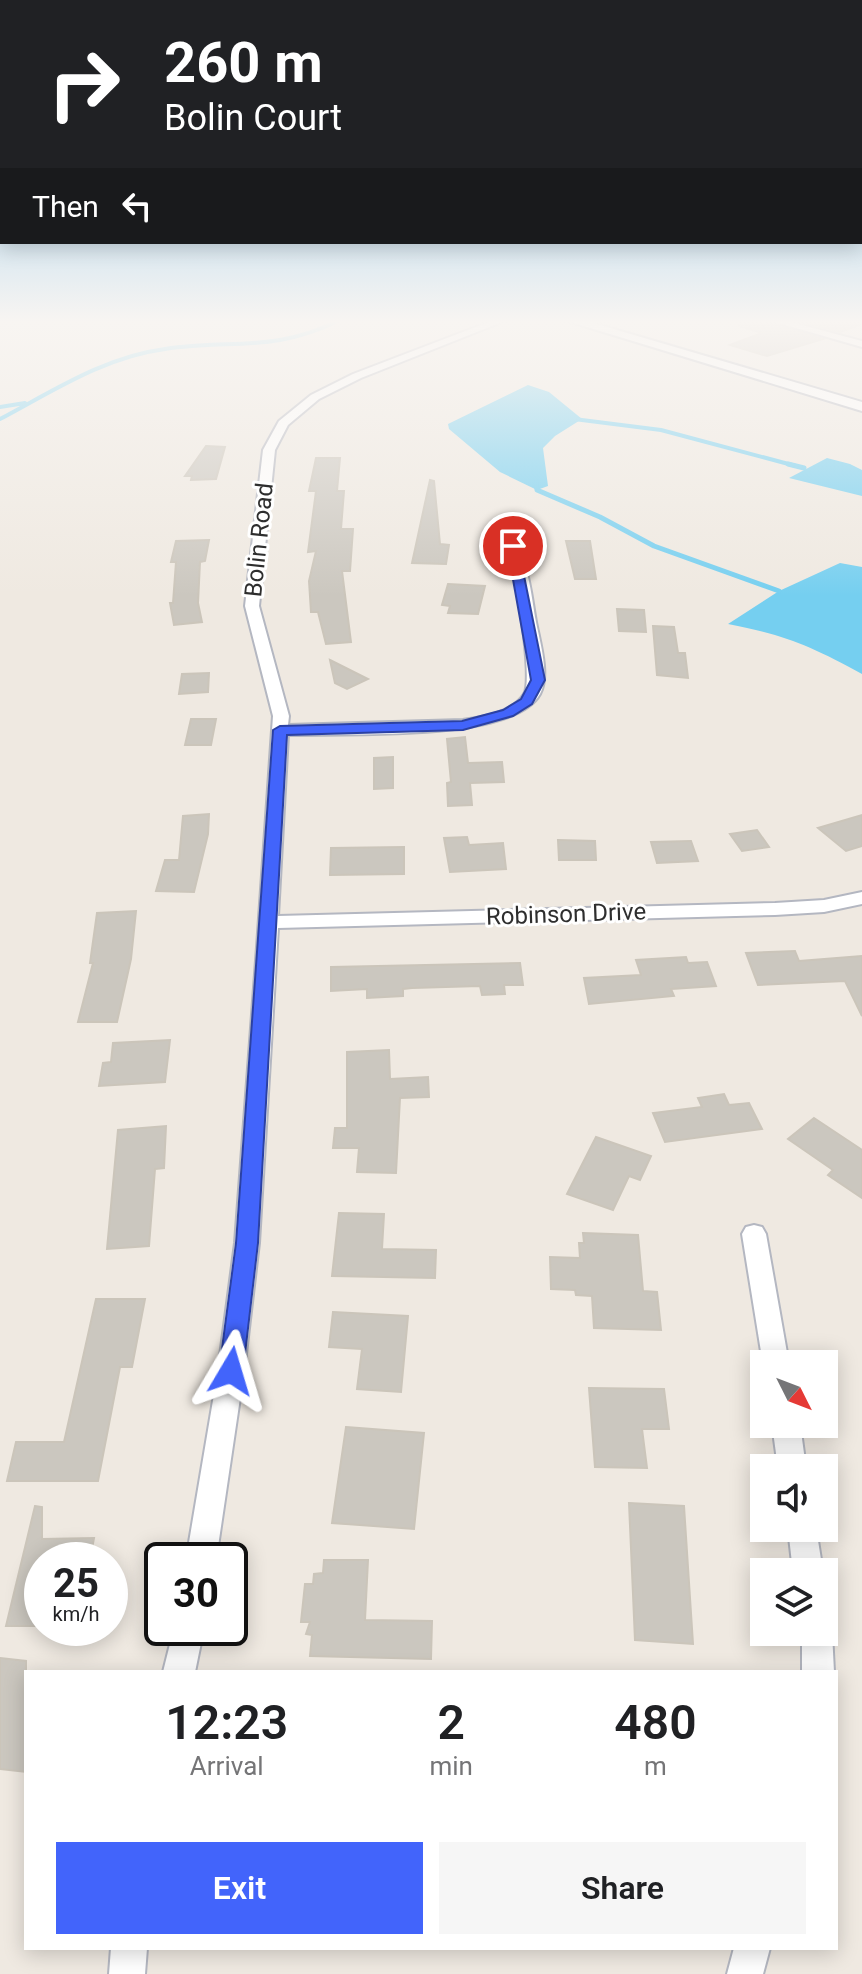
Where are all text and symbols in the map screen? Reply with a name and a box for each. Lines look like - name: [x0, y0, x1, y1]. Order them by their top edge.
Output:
- text: 260 m: [164, 30, 323, 96]
- icon: right: [32, 32, 136, 136]
- text: Bolin Court: [164, 97, 342, 139]
- icon: left: [115, 184, 159, 228]
- text: Then: [32, 189, 99, 224]
- street label: Bolin Road: [239, 482, 279, 598]
- pin: [479, 512, 547, 580]
- icon: arrive: [491, 524, 535, 568]
- street label: Robinson Drive: [485, 897, 647, 931]
- position arrow: [189, 1329, 273, 1413]
- north arrow: [750, 1350, 838, 1438]
- map controls: [750, 1350, 838, 1646]
- button: sound: [750, 1454, 838, 1542]
- speed limit sign: 30: [144, 1542, 248, 1646]
- button: layers: [750, 1558, 838, 1646]
- text: 25: [53, 1560, 99, 1607]
- text: km/h: [53, 1602, 99, 1626]
- text: 12:23: [165, 1694, 288, 1751]
- text: 2: [438, 1694, 465, 1751]
- text: 480: [614, 1694, 697, 1751]
- text: Arrival: [190, 1751, 264, 1781]
- text: min: [429, 1751, 473, 1781]
- text: m: [644, 1751, 667, 1781]
- button: Exit: [56, 1842, 423, 1934]
- button: Share: [439, 1842, 806, 1934]

